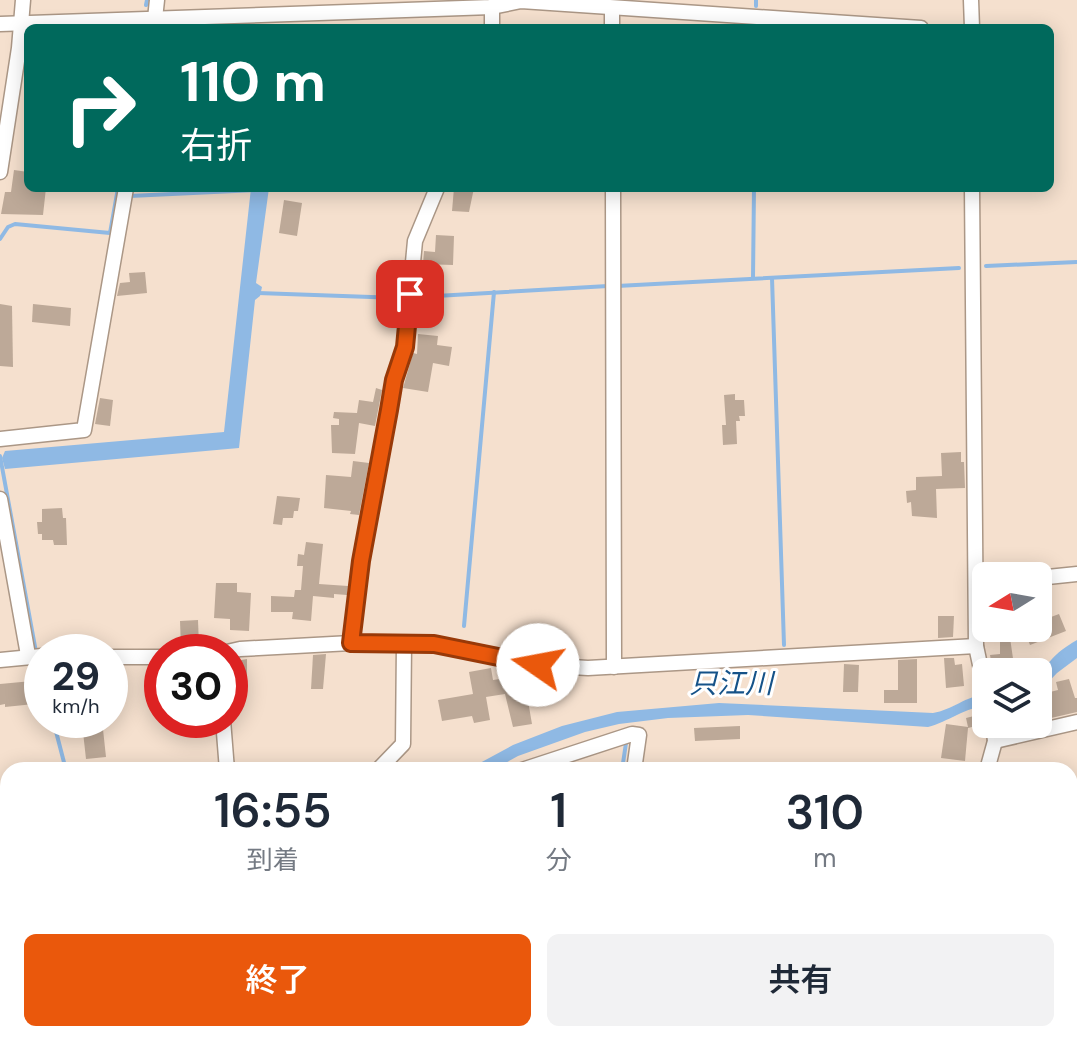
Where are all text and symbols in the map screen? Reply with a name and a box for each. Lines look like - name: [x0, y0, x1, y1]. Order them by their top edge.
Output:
- text: 110 m: [180, 45, 326, 118]
- icon: right: [48, 56, 152, 160]
- text: 右折: [180, 122, 252, 169]
- pin: [376, 260, 444, 328]
- icon: arrive: [388, 272, 432, 316]
- north arrow: [972, 562, 1052, 642]
- map controls: [972, 562, 1052, 738]
- position arrow: [496, 623, 580, 707]
- speed limit sign: 30: [144, 634, 248, 738]
- text: 29: [52, 650, 100, 702]
- button: layers: [972, 658, 1052, 738]
- water label: 只江川: [689, 665, 776, 702]
- text: km/h: [52, 693, 100, 719]
- text: 16:55: [214, 779, 332, 842]
- text: 1: [550, 779, 567, 842]
- text: 310: [786, 781, 864, 844]
- text: m: [813, 841, 836, 875]
- text: 到着: [247, 843, 299, 877]
- text: 分: [546, 843, 572, 877]
- button: 終了: [24, 934, 531, 1026]
- button: 共有: [547, 934, 1054, 1026]

